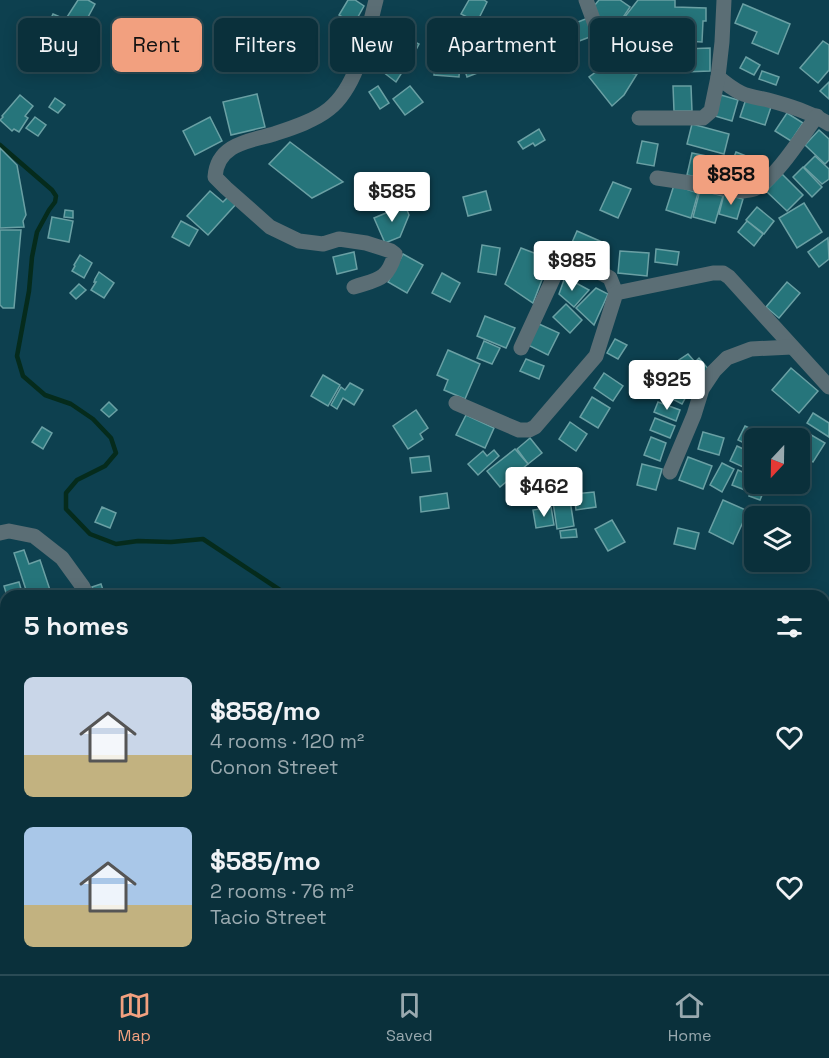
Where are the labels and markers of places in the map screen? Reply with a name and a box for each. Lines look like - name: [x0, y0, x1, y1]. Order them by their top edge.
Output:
- pin: $858: [695, 155, 767, 206]
- pin: $585: [356, 172, 428, 223]
- pin: $985: [536, 241, 608, 292]
- pin: $925: [631, 360, 703, 411]
- pin: $462: [508, 467, 580, 518]

